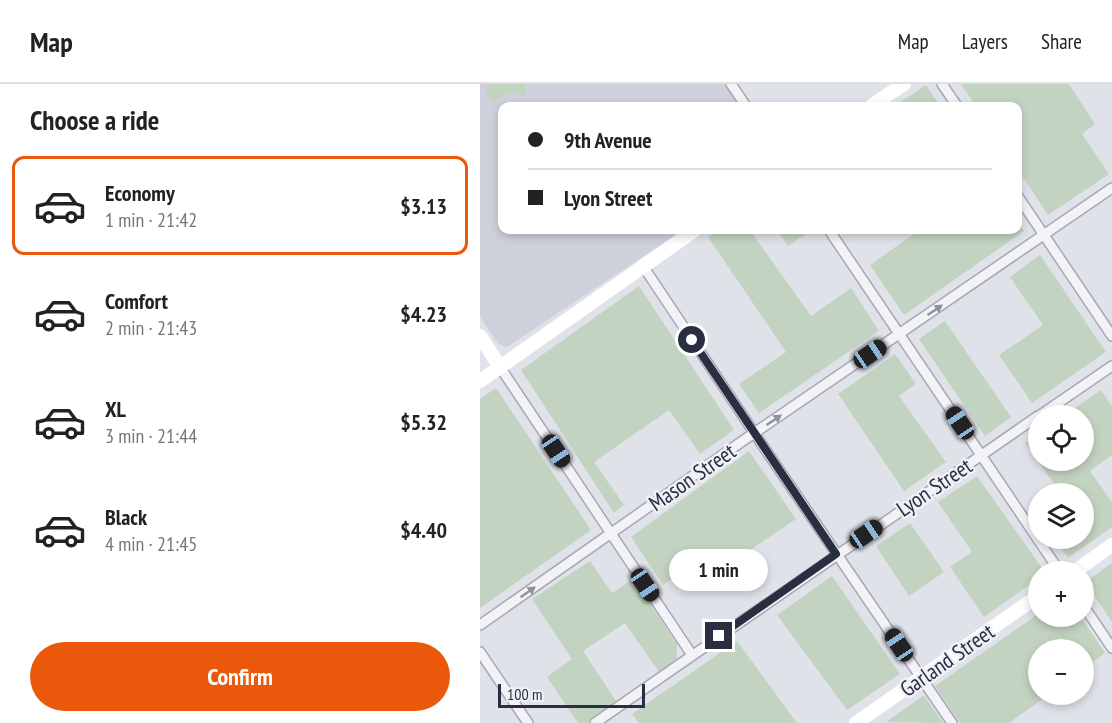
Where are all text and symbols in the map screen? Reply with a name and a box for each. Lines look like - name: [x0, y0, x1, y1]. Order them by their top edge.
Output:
- text: Map: [30, 23, 73, 60]
- text: Map: [898, 28, 929, 55]
- text: Layers: [962, 28, 1008, 55]
- text: Share: [1041, 28, 1082, 55]
- text: Choose a ride: [30, 103, 159, 137]
- text: 9th Avenue: [564, 126, 652, 154]
- icon: car: [33, 179, 87, 233]
- text: Economy: [105, 179, 175, 207]
- text: Lyon Street: [564, 184, 652, 212]
- text: $3.13: [400, 192, 447, 220]
- text: 1 min · 21:42: [105, 207, 197, 233]
- icon: car: [33, 287, 87, 341]
- text: Comfort: [105, 287, 168, 315]
- text: $4.23: [400, 300, 447, 328]
- one-way arrow: [927, 305, 943, 316]
- text: 2 min · 21:43: [105, 315, 197, 341]
- route start: [678, 326, 705, 353]
- car: [850, 336, 890, 372]
- icon: car: [33, 395, 87, 449]
- text: XL: [105, 395, 126, 423]
- car: [942, 403, 978, 443]
- map controls: [1028, 405, 1094, 705]
- button: locate: [1028, 405, 1094, 471]
- text: $5.32: [400, 408, 447, 436]
- one-way arrow: [766, 415, 782, 426]
- text: 3 min · 21:44: [105, 423, 197, 449]
- car: [538, 431, 574, 471]
- street label: Mason Street: [643, 437, 741, 517]
- street label: Lyon Street: [891, 452, 977, 522]
- button: layers: [1028, 483, 1094, 549]
- icon: car: [33, 503, 87, 557]
- text: Black: [105, 503, 147, 531]
- text: $4.40: [400, 516, 447, 544]
- car: [846, 516, 886, 552]
- text: 4 min · 21:45: [105, 531, 197, 557]
- callout: 1 min: [670, 549, 768, 591]
- text: 1 min: [698, 557, 739, 583]
- button: +: [1028, 561, 1094, 627]
- car: [627, 565, 663, 605]
- one-way arrow: [520, 587, 536, 598]
- street label: Garland Street: [894, 617, 1000, 703]
- route end: [705, 622, 732, 649]
- car: [881, 625, 917, 665]
- button: −: [1028, 639, 1094, 705]
- button: Confirm: [30, 642, 450, 711]
- scale bar: [498, 681, 645, 708]
- text: 100 m: [507, 684, 542, 704]

